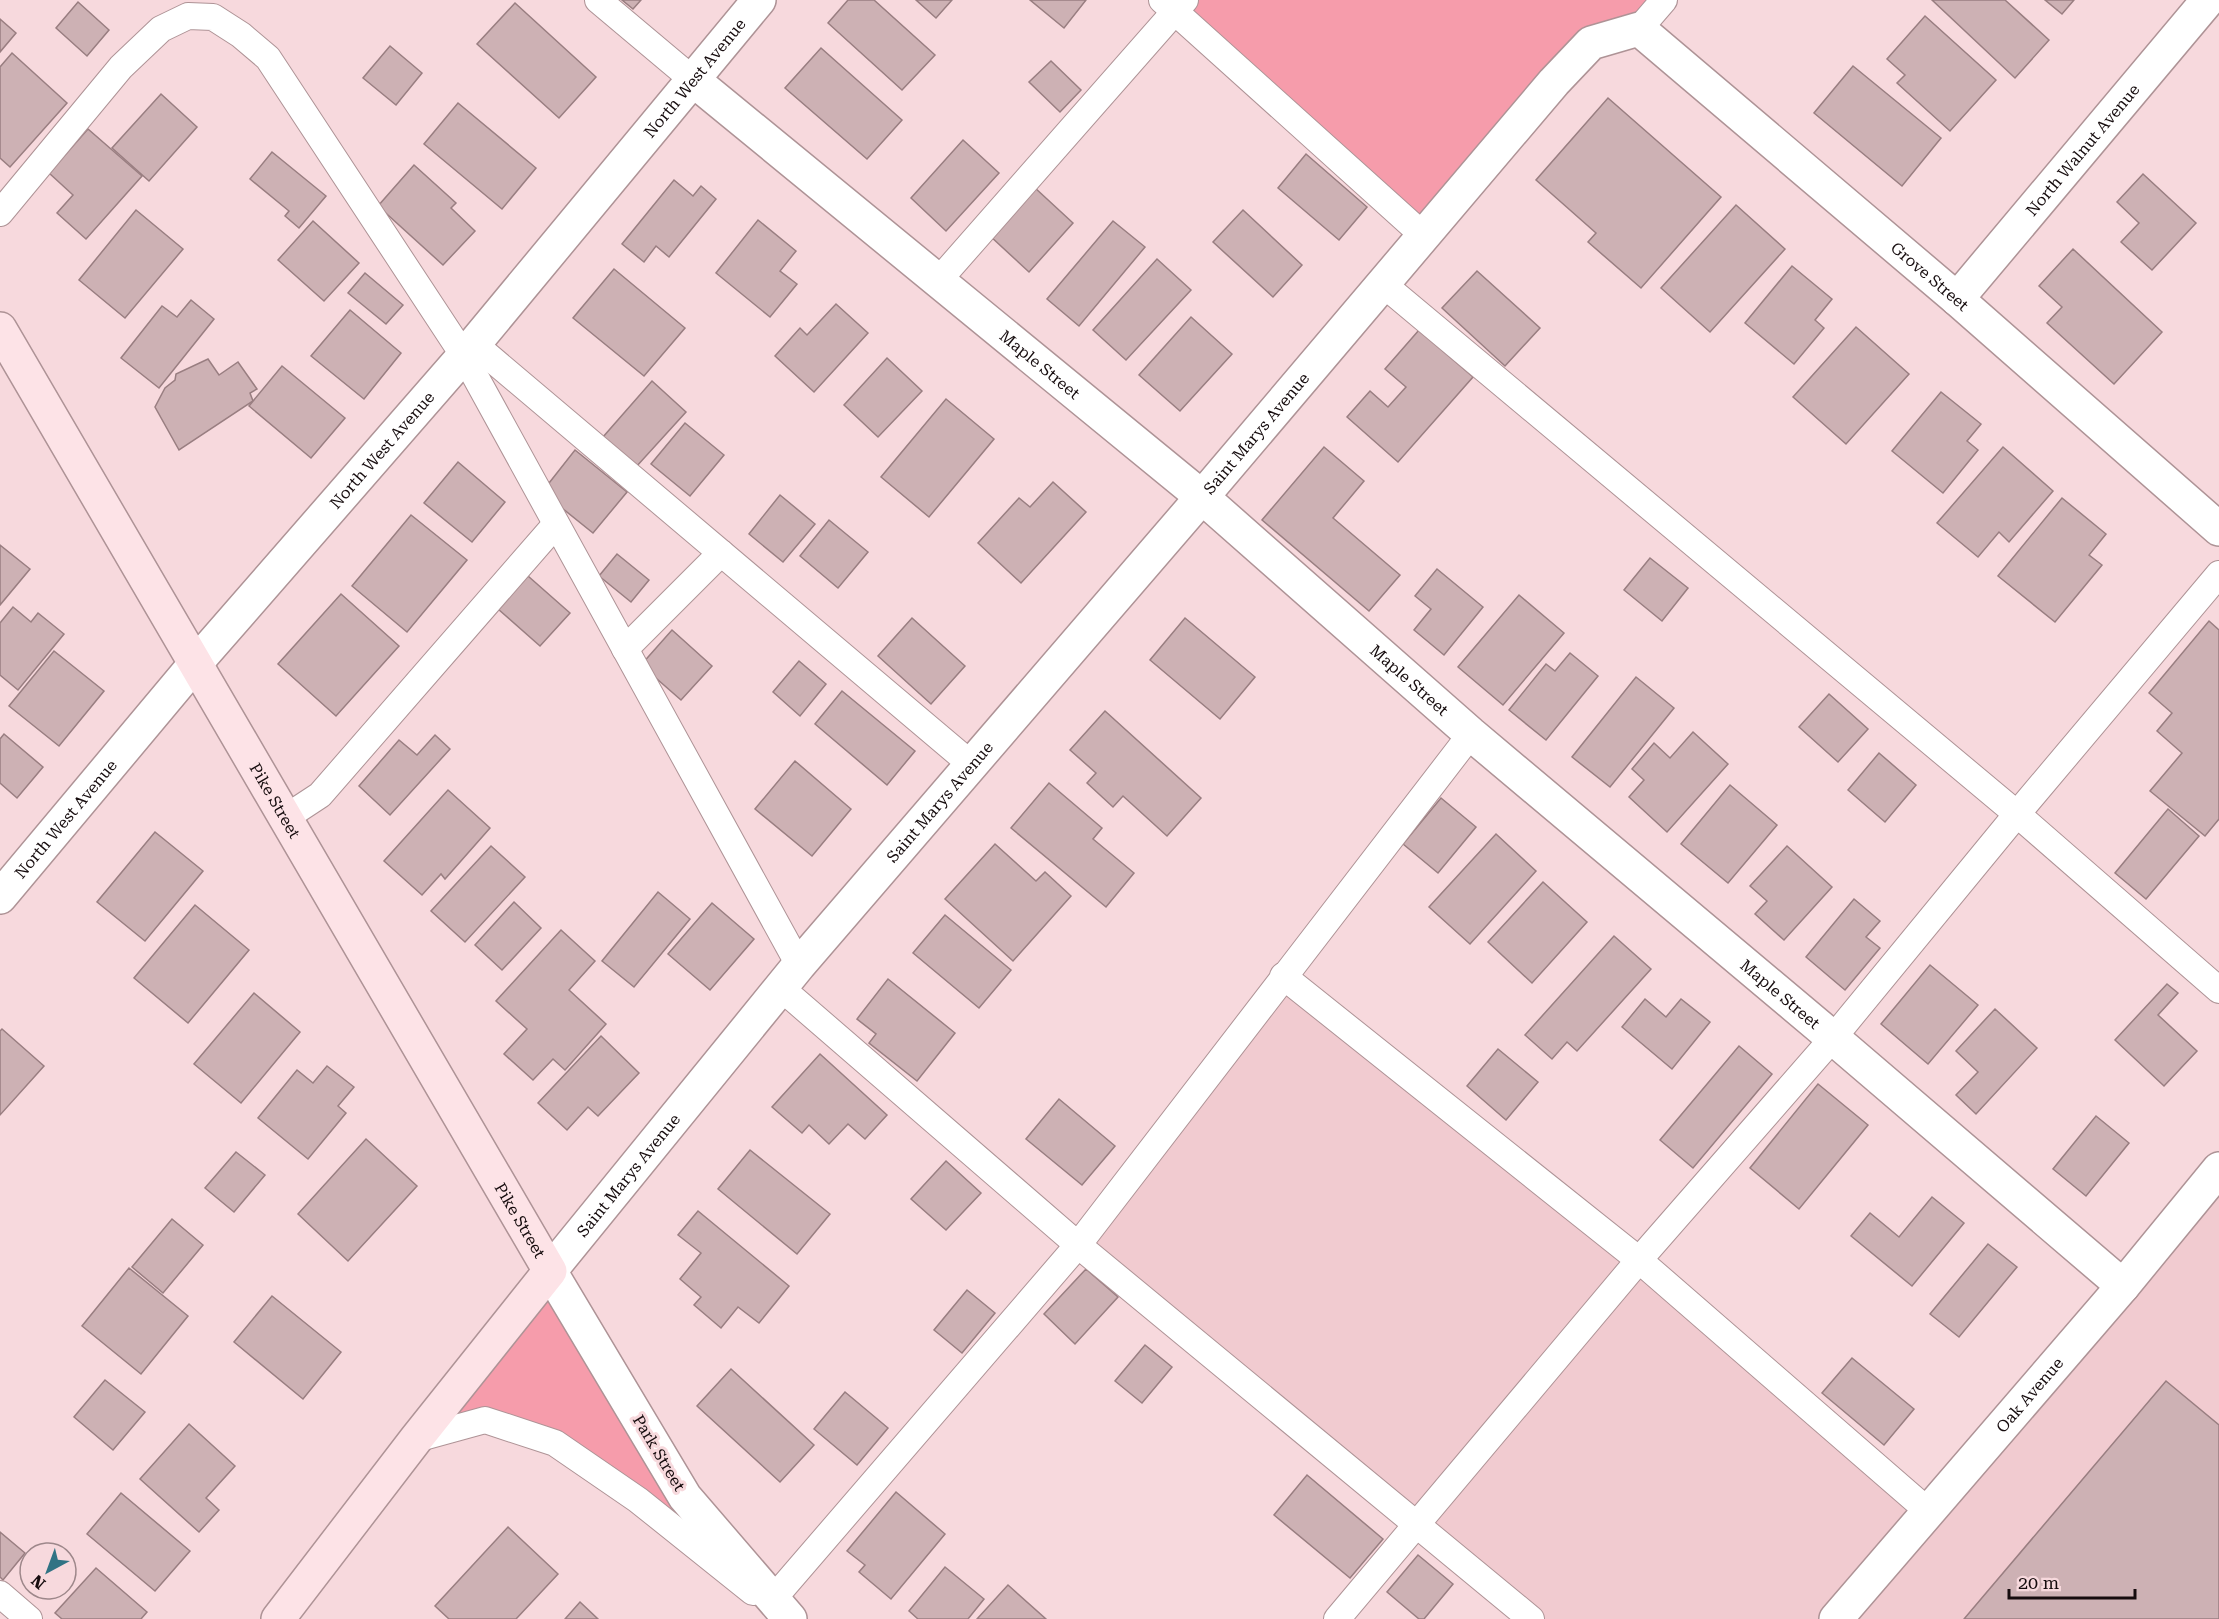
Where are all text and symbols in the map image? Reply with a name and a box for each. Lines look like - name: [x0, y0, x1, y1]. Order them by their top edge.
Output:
- street label: North West Avenue: [640, 14, 750, 141]
- street label: North Walnut Avenue: [2022, 80, 2143, 220]
- street label: Grove Street: [1887, 238, 1973, 315]
- street label: Maple Street: [996, 326, 1084, 403]
- street label: Saint Marys Avenue: [1199, 368, 1313, 498]
- street label: North West Avenue: [326, 387, 438, 512]
- street label: Maple Street: [1366, 640, 1453, 719]
- street label: Saint Marys Avenue: [882, 737, 997, 866]
- street label: North West Avenue: [10, 755, 121, 882]
- street label: Pike Street: [246, 759, 305, 842]
- street label: Maple Street: [1737, 955, 1824, 1033]
- street label: Saint Marys Avenue: [572, 1109, 684, 1240]
- street label: Pike Street: [491, 1179, 550, 1261]
- street label: Oak Avenue: [1992, 1353, 2067, 1436]
- street label: Park Street: [629, 1412, 689, 1494]
- north arrow: [18, 1541, 78, 1601]
- scale bar: [2009, 1562, 2135, 1600]
- text: N: [28, 1571, 49, 1593]
- text: 20 m: [2018, 1572, 2059, 1593]

